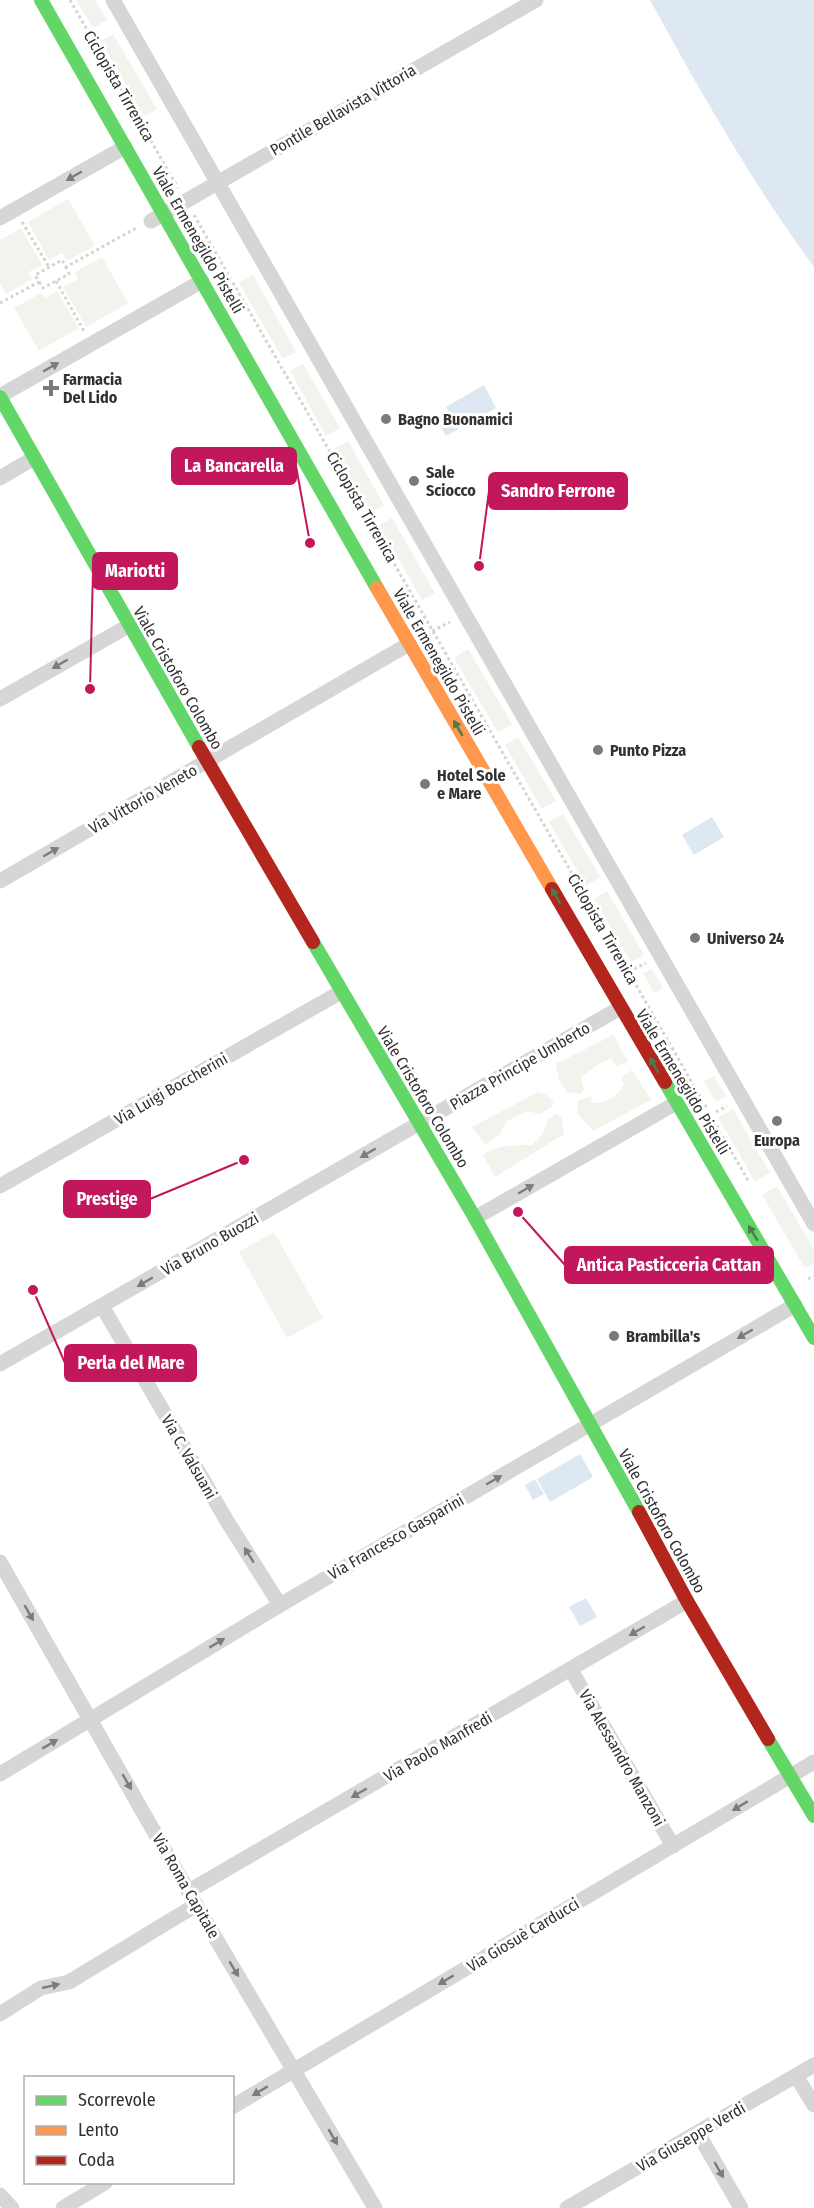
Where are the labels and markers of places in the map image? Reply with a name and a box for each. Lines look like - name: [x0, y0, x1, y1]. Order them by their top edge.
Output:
- place label: Farmacia Del Lido: [63, 370, 122, 407]
- marker: Farmacia Del Lido: [44, 381, 58, 395]
- place label: Bagno Buonamici: [398, 410, 513, 429]
- marker: Bagno Buonamici: [379, 412, 393, 426]
- callout: La Bancarella: [172, 448, 296, 484]
- place label: Sale Sciocco: [426, 463, 476, 500]
- callout: Sandro Ferrone: [489, 473, 627, 509]
- marker: Sale Sciocco: [407, 474, 421, 488]
- callout: Mariotti: [93, 553, 177, 589]
- place label: Punto Pizza: [610, 741, 686, 760]
- marker: Punto Pizza: [591, 743, 605, 757]
- place label: Hotel Sole e Mare: [437, 766, 506, 803]
- marker: Hotel Sole e Mare: [418, 777, 432, 791]
- place label: Universo 24: [707, 929, 784, 948]
- marker: Universo 24: [688, 931, 702, 945]
- marker: Europa: [770, 1114, 784, 1128]
- place label: Europa: [754, 1131, 800, 1150]
- callout: Prestige: [64, 1181, 150, 1217]
- callout: Antica Pasticceria Cattan: [565, 1247, 773, 1283]
- place label: Brambilla's: [626, 1327, 700, 1346]
- marker: Brambilla's: [607, 1329, 621, 1343]
- callout: Perla del Mare: [65, 1345, 196, 1381]

